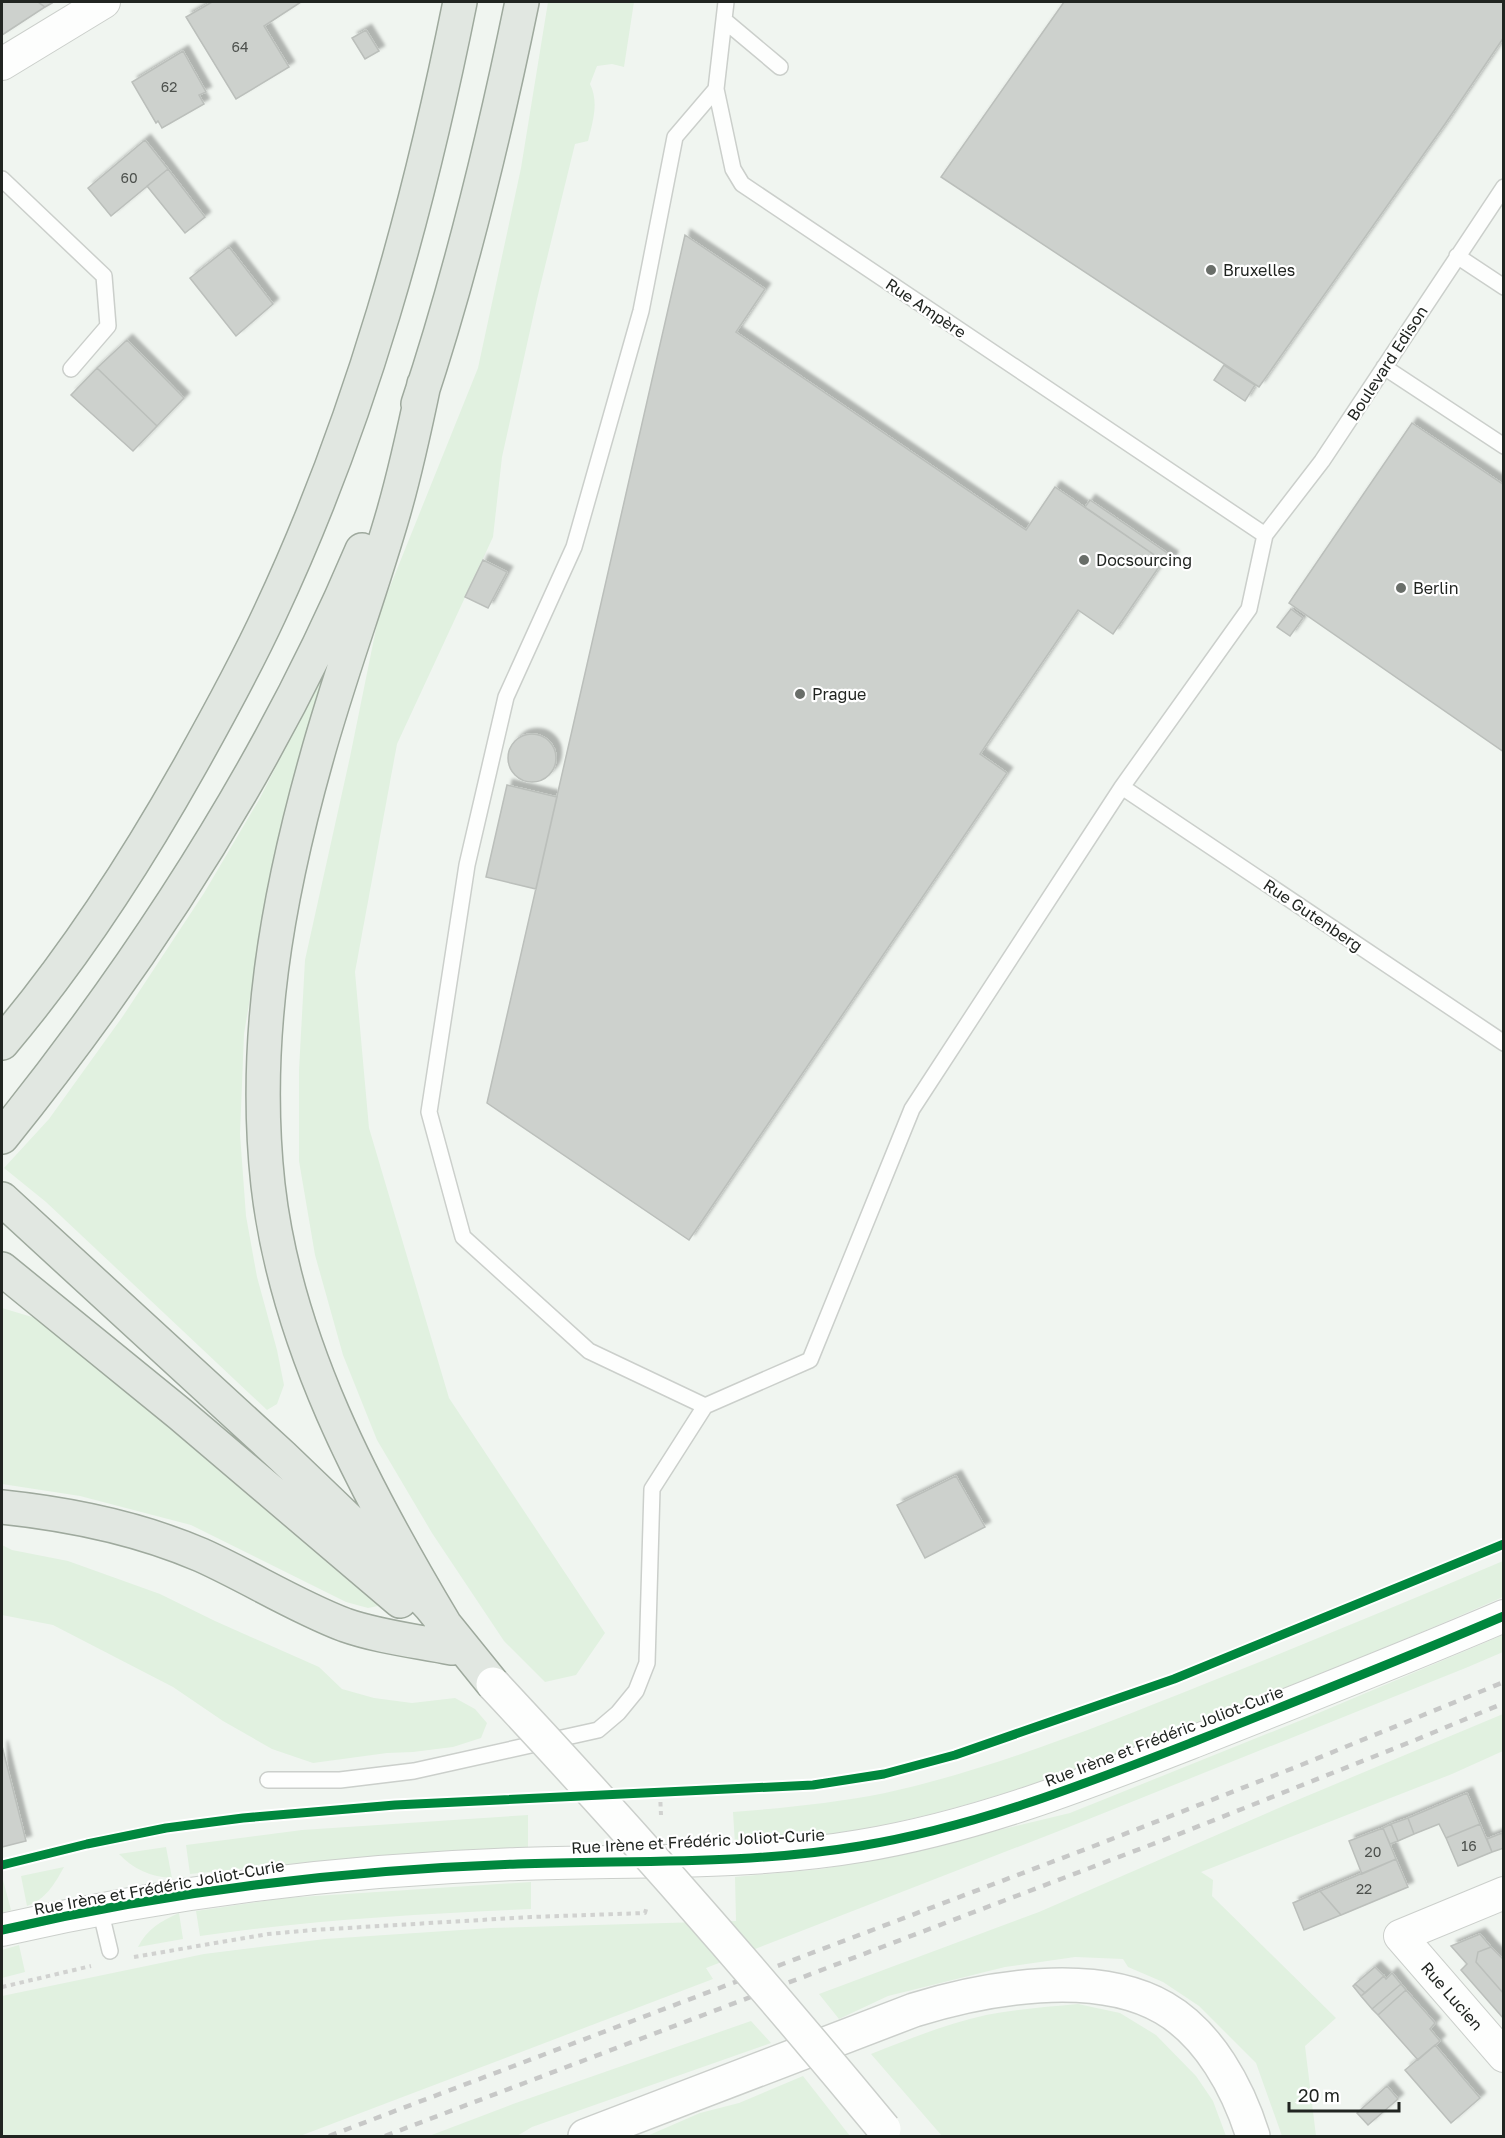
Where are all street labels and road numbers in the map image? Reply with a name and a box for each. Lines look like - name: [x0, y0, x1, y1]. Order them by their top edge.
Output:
- street label: Rue Ampère: [882, 274, 970, 342]
- street label: Boulevard Edison: [1342, 302, 1432, 424]
- street label: Rue Gutenberg: [1260, 875, 1366, 955]
- street label: Rue Irène et Frédéric Joliot-Curie: [1042, 1681, 1286, 1791]
- street label: Rue Irène et Frédéric Joliot-Curie: [571, 1824, 825, 1858]
- street label: Rue Irène et Frédéric Joliot-Curie: [32, 1855, 286, 1919]
- street label: Rue Lucien: [1417, 1958, 1487, 2034]

